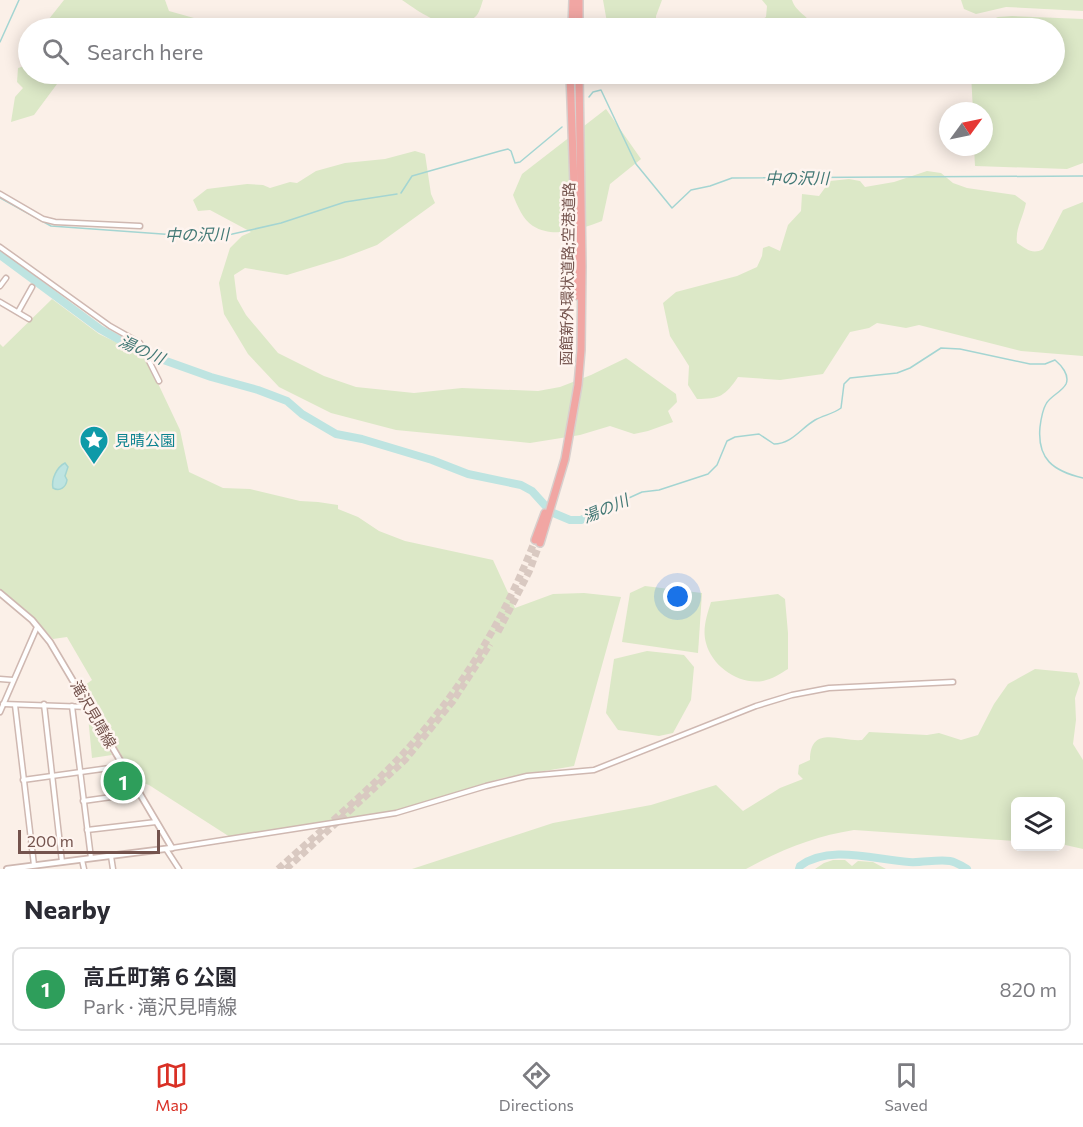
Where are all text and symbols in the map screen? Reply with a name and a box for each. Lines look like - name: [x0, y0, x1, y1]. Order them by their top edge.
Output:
- search box: [18, 18, 1065, 84]
- icon: search: [39, 35, 72, 68]
- text: Search here: [87, 38, 203, 65]
- north arrow: [939, 102, 993, 156]
- water label: 中の沢川: [765, 168, 831, 187]
- street label: 函館新外環状道路;空港道路: [556, 182, 578, 366]
- water label: 中の沢川: [165, 224, 231, 244]
- water label: 湯の川: [116, 331, 170, 368]
- place icon: 見晴公園: [78, 424, 110, 466]
- place label: 見晴公園: [115, 431, 175, 449]
- water label: 湯の川: [579, 489, 633, 526]
- your location: [663, 582, 692, 611]
- street label: 滝沢見晴線: [67, 677, 121, 751]
- pin: 1: [104, 758, 142, 804]
- map controls: [1011, 797, 1065, 851]
- button: layers: [1011, 797, 1065, 851]
- scale bar: [18, 827, 160, 854]
- text: 200 m: [27, 831, 74, 850]
- text: Nearby: [24, 893, 111, 924]
- text: 高丘町第６公園: [83, 963, 237, 990]
- text: 1: [41, 977, 50, 1001]
- text: 820 m: [1000, 977, 1057, 1001]
- text: Park · 滝沢見晴線: [83, 994, 237, 1018]
- tab: Map: [155, 1059, 188, 1114]
- tab: Directions: [499, 1059, 574, 1114]
- tab: Saved: [884, 1059, 928, 1114]

